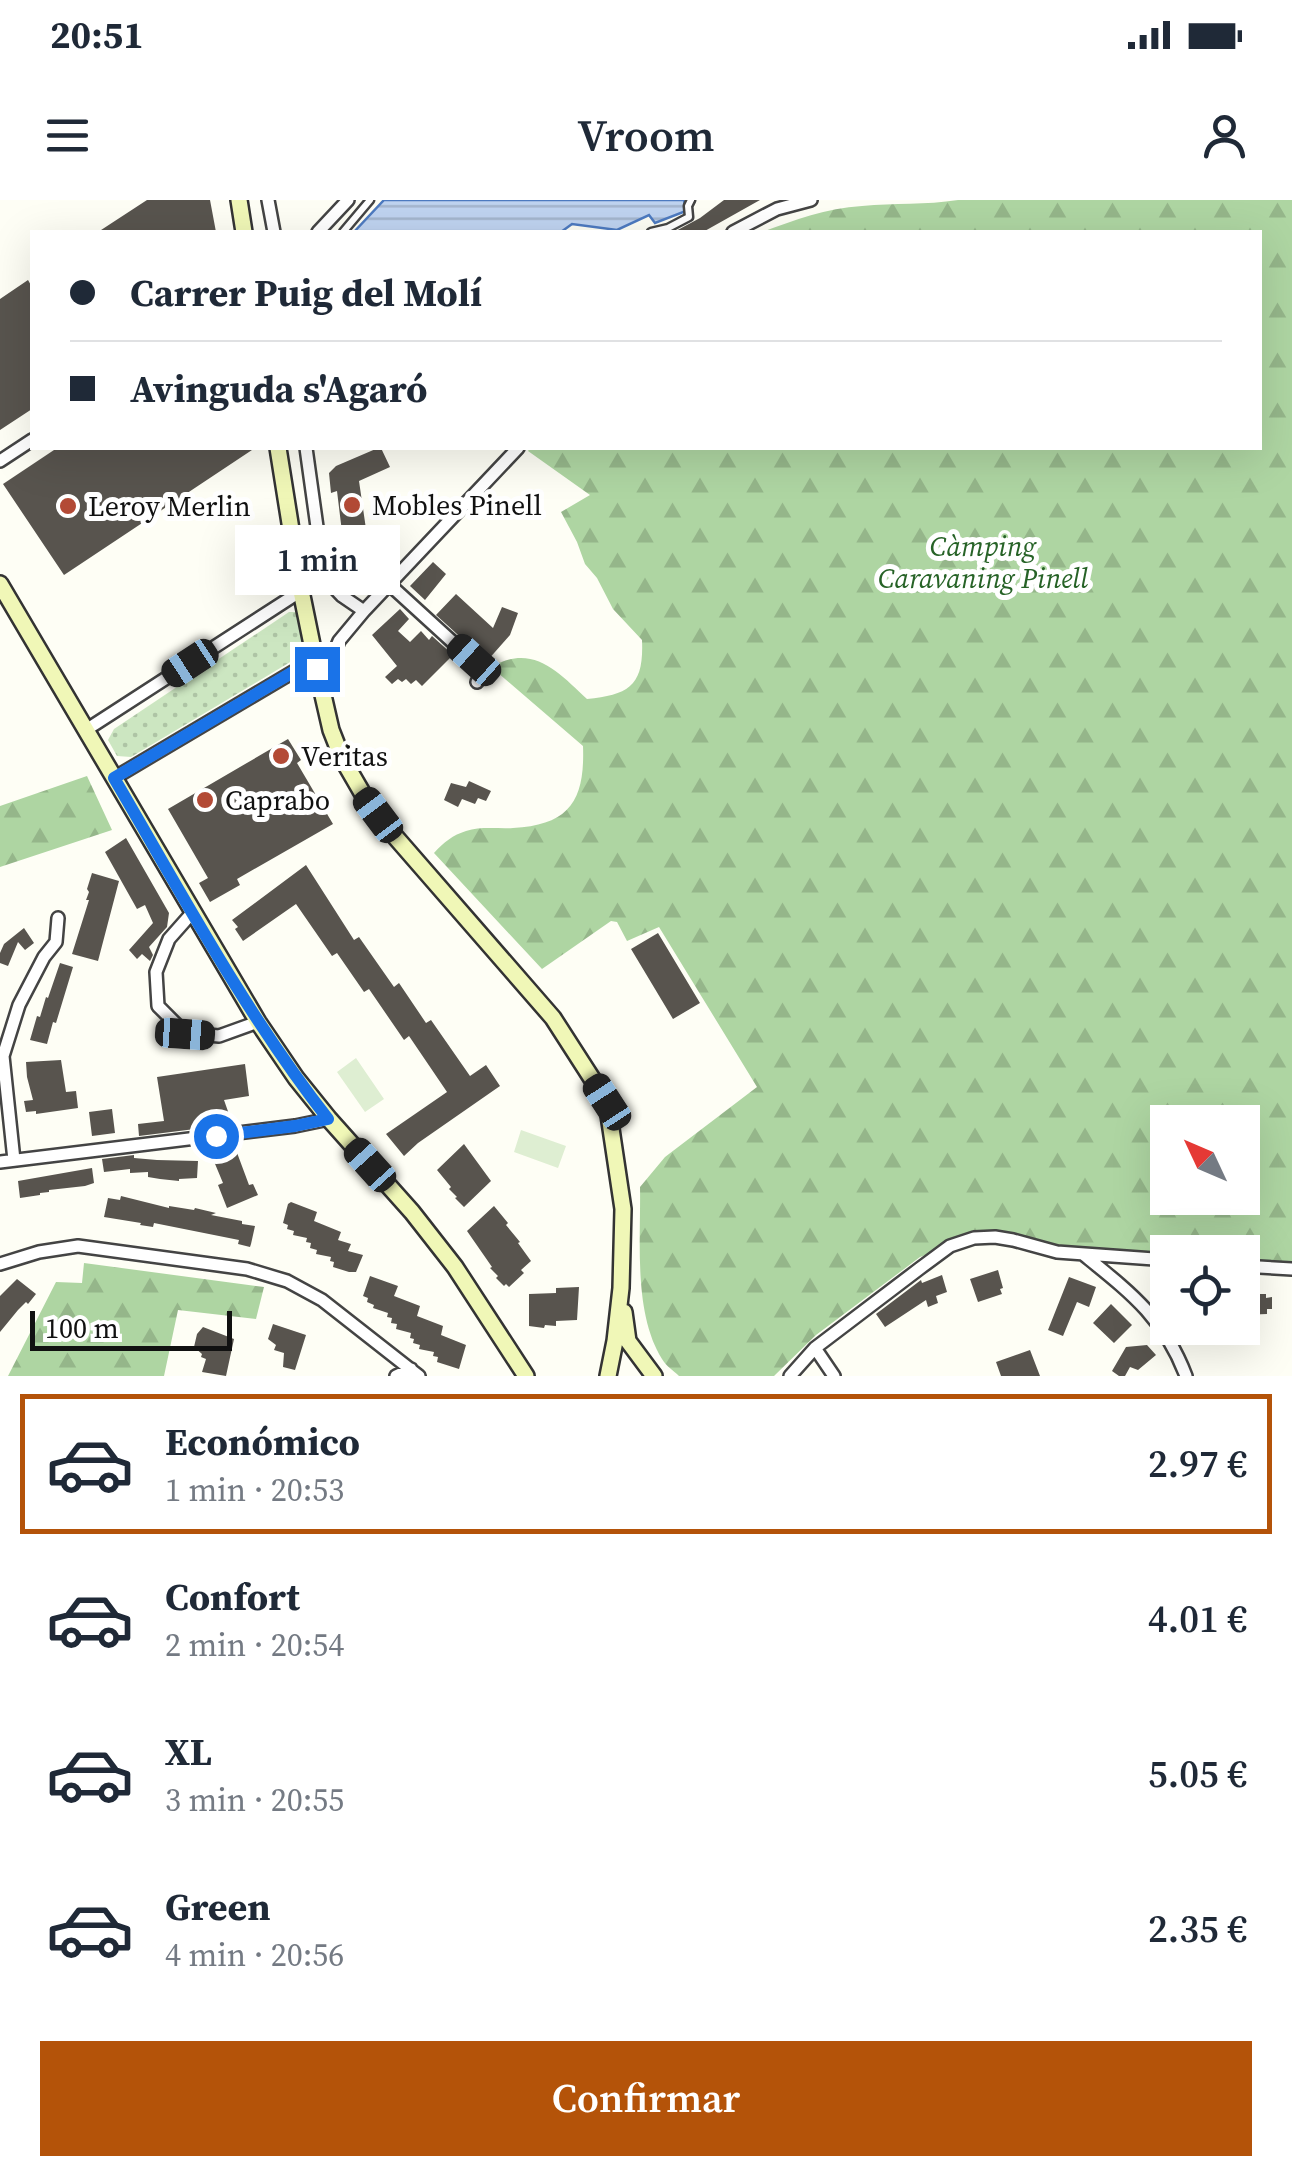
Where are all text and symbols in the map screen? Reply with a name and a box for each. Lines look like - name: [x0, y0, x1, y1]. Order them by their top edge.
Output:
- text: 20:51: [50, 9, 144, 61]
- text: Vroom: [577, 104, 715, 166]
- icon: menu: [40, 108, 95, 163]
- icon: person: [1197, 108, 1252, 163]
- text: Carrer Puig del Molí: [130, 267, 482, 319]
- text: Avinguda s'Agaró: [130, 363, 427, 415]
- place label: Mobles Pinell: [372, 486, 542, 524]
- place label: Leroy Merlin: [88, 487, 251, 525]
- marker: Mobles Pinell: [341, 494, 363, 516]
- marker: Leroy Merlin: [57, 495, 79, 517]
- callout: 1 min: [234, 524, 400, 594]
- park label: Càmping Caravaning Pinell: [878, 527, 1088, 597]
- text: 1 min: [276, 538, 359, 582]
- car: [442, 629, 506, 691]
- car: [157, 634, 223, 692]
- route end: [295, 647, 340, 692]
- place label: Veritas: [301, 737, 388, 775]
- marker: Veritas: [270, 745, 292, 767]
- place label: Caprabo: [225, 781, 330, 819]
- car: [348, 782, 408, 848]
- marker: Caprabo: [194, 789, 216, 811]
- car: [154, 1017, 216, 1051]
- car: [578, 1069, 636, 1135]
- north arrow: [1150, 1105, 1260, 1215]
- map controls: [1150, 1105, 1260, 1345]
- route start: [194, 1114, 239, 1159]
- car: [339, 1133, 401, 1197]
- button: locate: [1150, 1235, 1260, 1345]
- scale bar: [30, 1306, 232, 1350]
- text: 100 m: [45, 1309, 119, 1347]
- text: Económico: [165, 1416, 360, 1468]
- icon: car: [45, 1419, 135, 1509]
- text: 2.97 €: [1148, 1438, 1247, 1490]
- text: 1 min · 20:53: [165, 1468, 344, 1512]
- text: Confort: [165, 1571, 300, 1623]
- icon: car: [45, 1574, 135, 1664]
- text: 4.01 €: [1148, 1593, 1247, 1645]
- text: 2 min · 20:54: [165, 1623, 344, 1667]
- text: XL: [165, 1726, 212, 1778]
- icon: car: [45, 1729, 135, 1819]
- text: 5.05 €: [1148, 1748, 1247, 1800]
- text: 3 min · 20:55: [165, 1778, 344, 1822]
- text: Green: [165, 1881, 271, 1933]
- icon: car: [45, 1884, 135, 1974]
- text: 2.35 €: [1148, 1903, 1247, 1955]
- text: 4 min · 20:56: [165, 1933, 344, 1977]
- button: Confirmar: [40, 2041, 1252, 2156]

